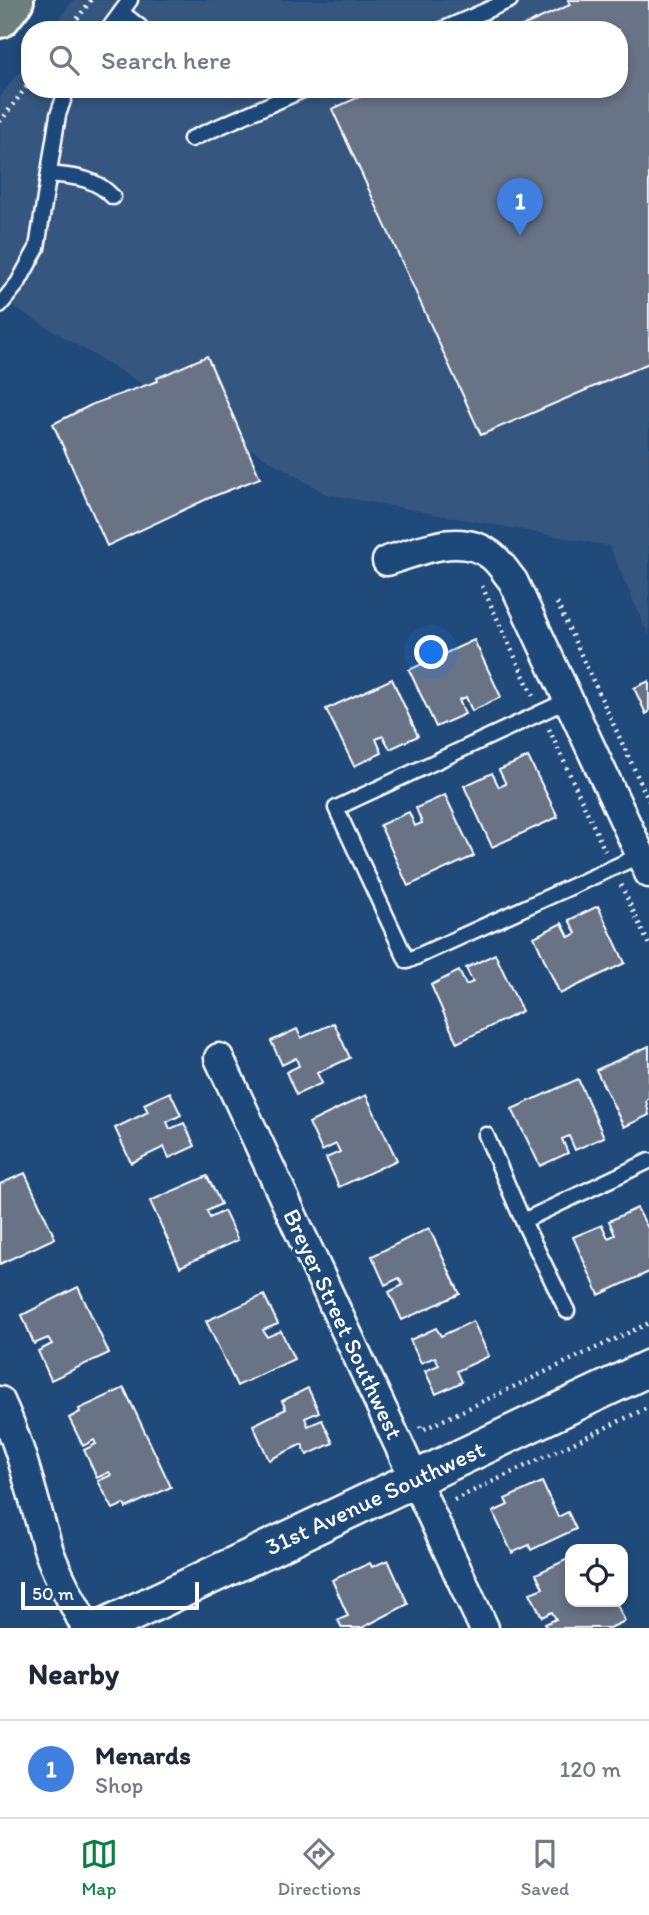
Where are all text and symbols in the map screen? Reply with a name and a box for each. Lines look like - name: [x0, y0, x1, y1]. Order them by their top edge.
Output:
- search box: [21, 21, 628, 98]
- icon: search: [45, 41, 83, 79]
- text: Search here: [101, 44, 231, 76]
- pin: 1: [497, 178, 543, 236]
- your location: [414, 635, 448, 669]
- street label: Breyer Street Southwest: [277, 1204, 410, 1444]
- street label: 31st Avenue Southwest: [261, 1434, 489, 1561]
- map controls: [565, 1544, 628, 1607]
- button: locate: [565, 1544, 628, 1607]
- scale bar: [21, 1579, 200, 1611]
- text: 50 m: [32, 1582, 74, 1605]
- text: Nearby: [28, 1655, 119, 1692]
- text: Menards: [95, 1739, 191, 1771]
- text: 1: [46, 1755, 56, 1783]
- text: 120 m: [560, 1755, 621, 1783]
- text: Shop: [95, 1771, 143, 1799]
- tab: Map: [80, 1835, 118, 1900]
- tab: Directions: [277, 1835, 361, 1900]
- tab: Saved: [521, 1835, 569, 1900]

